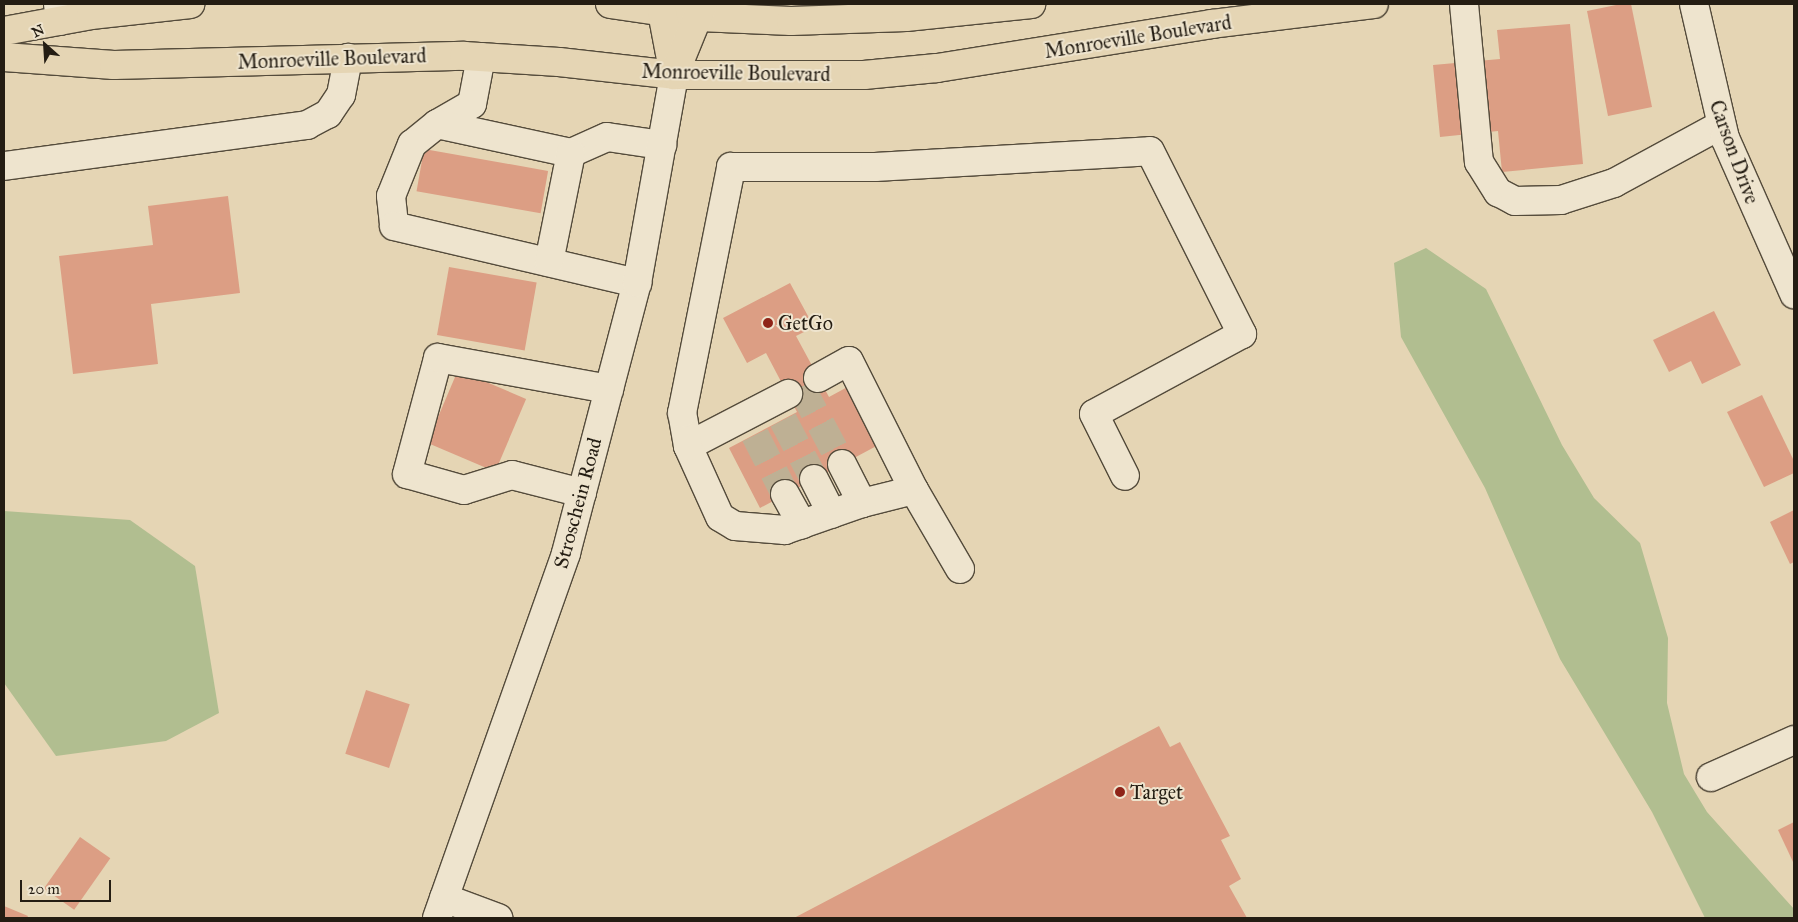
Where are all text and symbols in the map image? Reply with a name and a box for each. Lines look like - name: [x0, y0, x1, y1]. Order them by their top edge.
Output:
- street label: Monroeville Boulevard: [1043, 10, 1233, 64]
- north arrow: [20, 20, 70, 70]
- text: N: [29, 21, 47, 41]
- street label: Monroeville Boulevard: [237, 44, 427, 74]
- street label: Monroeville Boulevard: [641, 59, 831, 87]
- street label: Carson Drive: [1704, 97, 1764, 207]
- place label: GetGo: [778, 311, 833, 335]
- marker: GetGo: [762, 317, 774, 329]
- street label: Stroschein Road: [549, 435, 607, 571]
- place label: Target: [1130, 780, 1183, 804]
- marker: Target: [1114, 786, 1126, 798]
- scale bar: [22, 870, 114, 902]
- text: 20 m: [28, 880, 60, 898]

